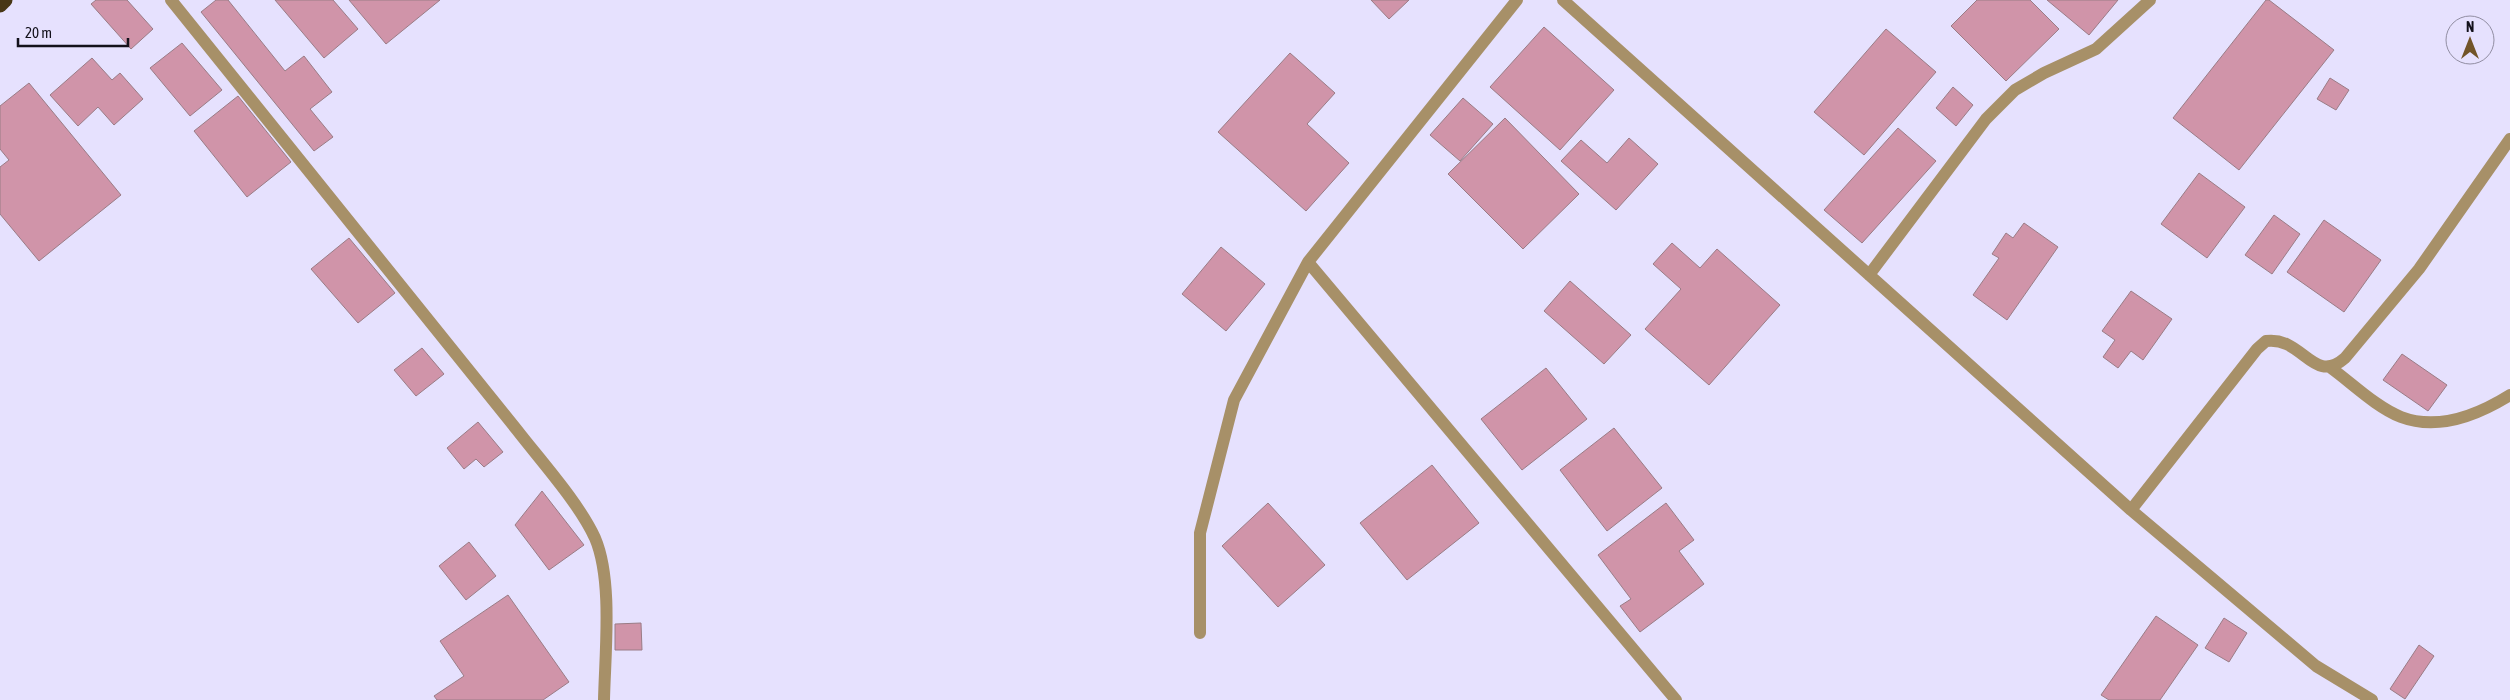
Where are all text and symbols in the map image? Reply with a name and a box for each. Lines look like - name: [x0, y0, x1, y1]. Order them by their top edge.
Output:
- scale bar: [18, 15, 128, 47]
- north arrow: [2445, 15, 2495, 65]
- text: N: [2466, 19, 2474, 35]
- text: 20 m: [25, 24, 52, 41]

